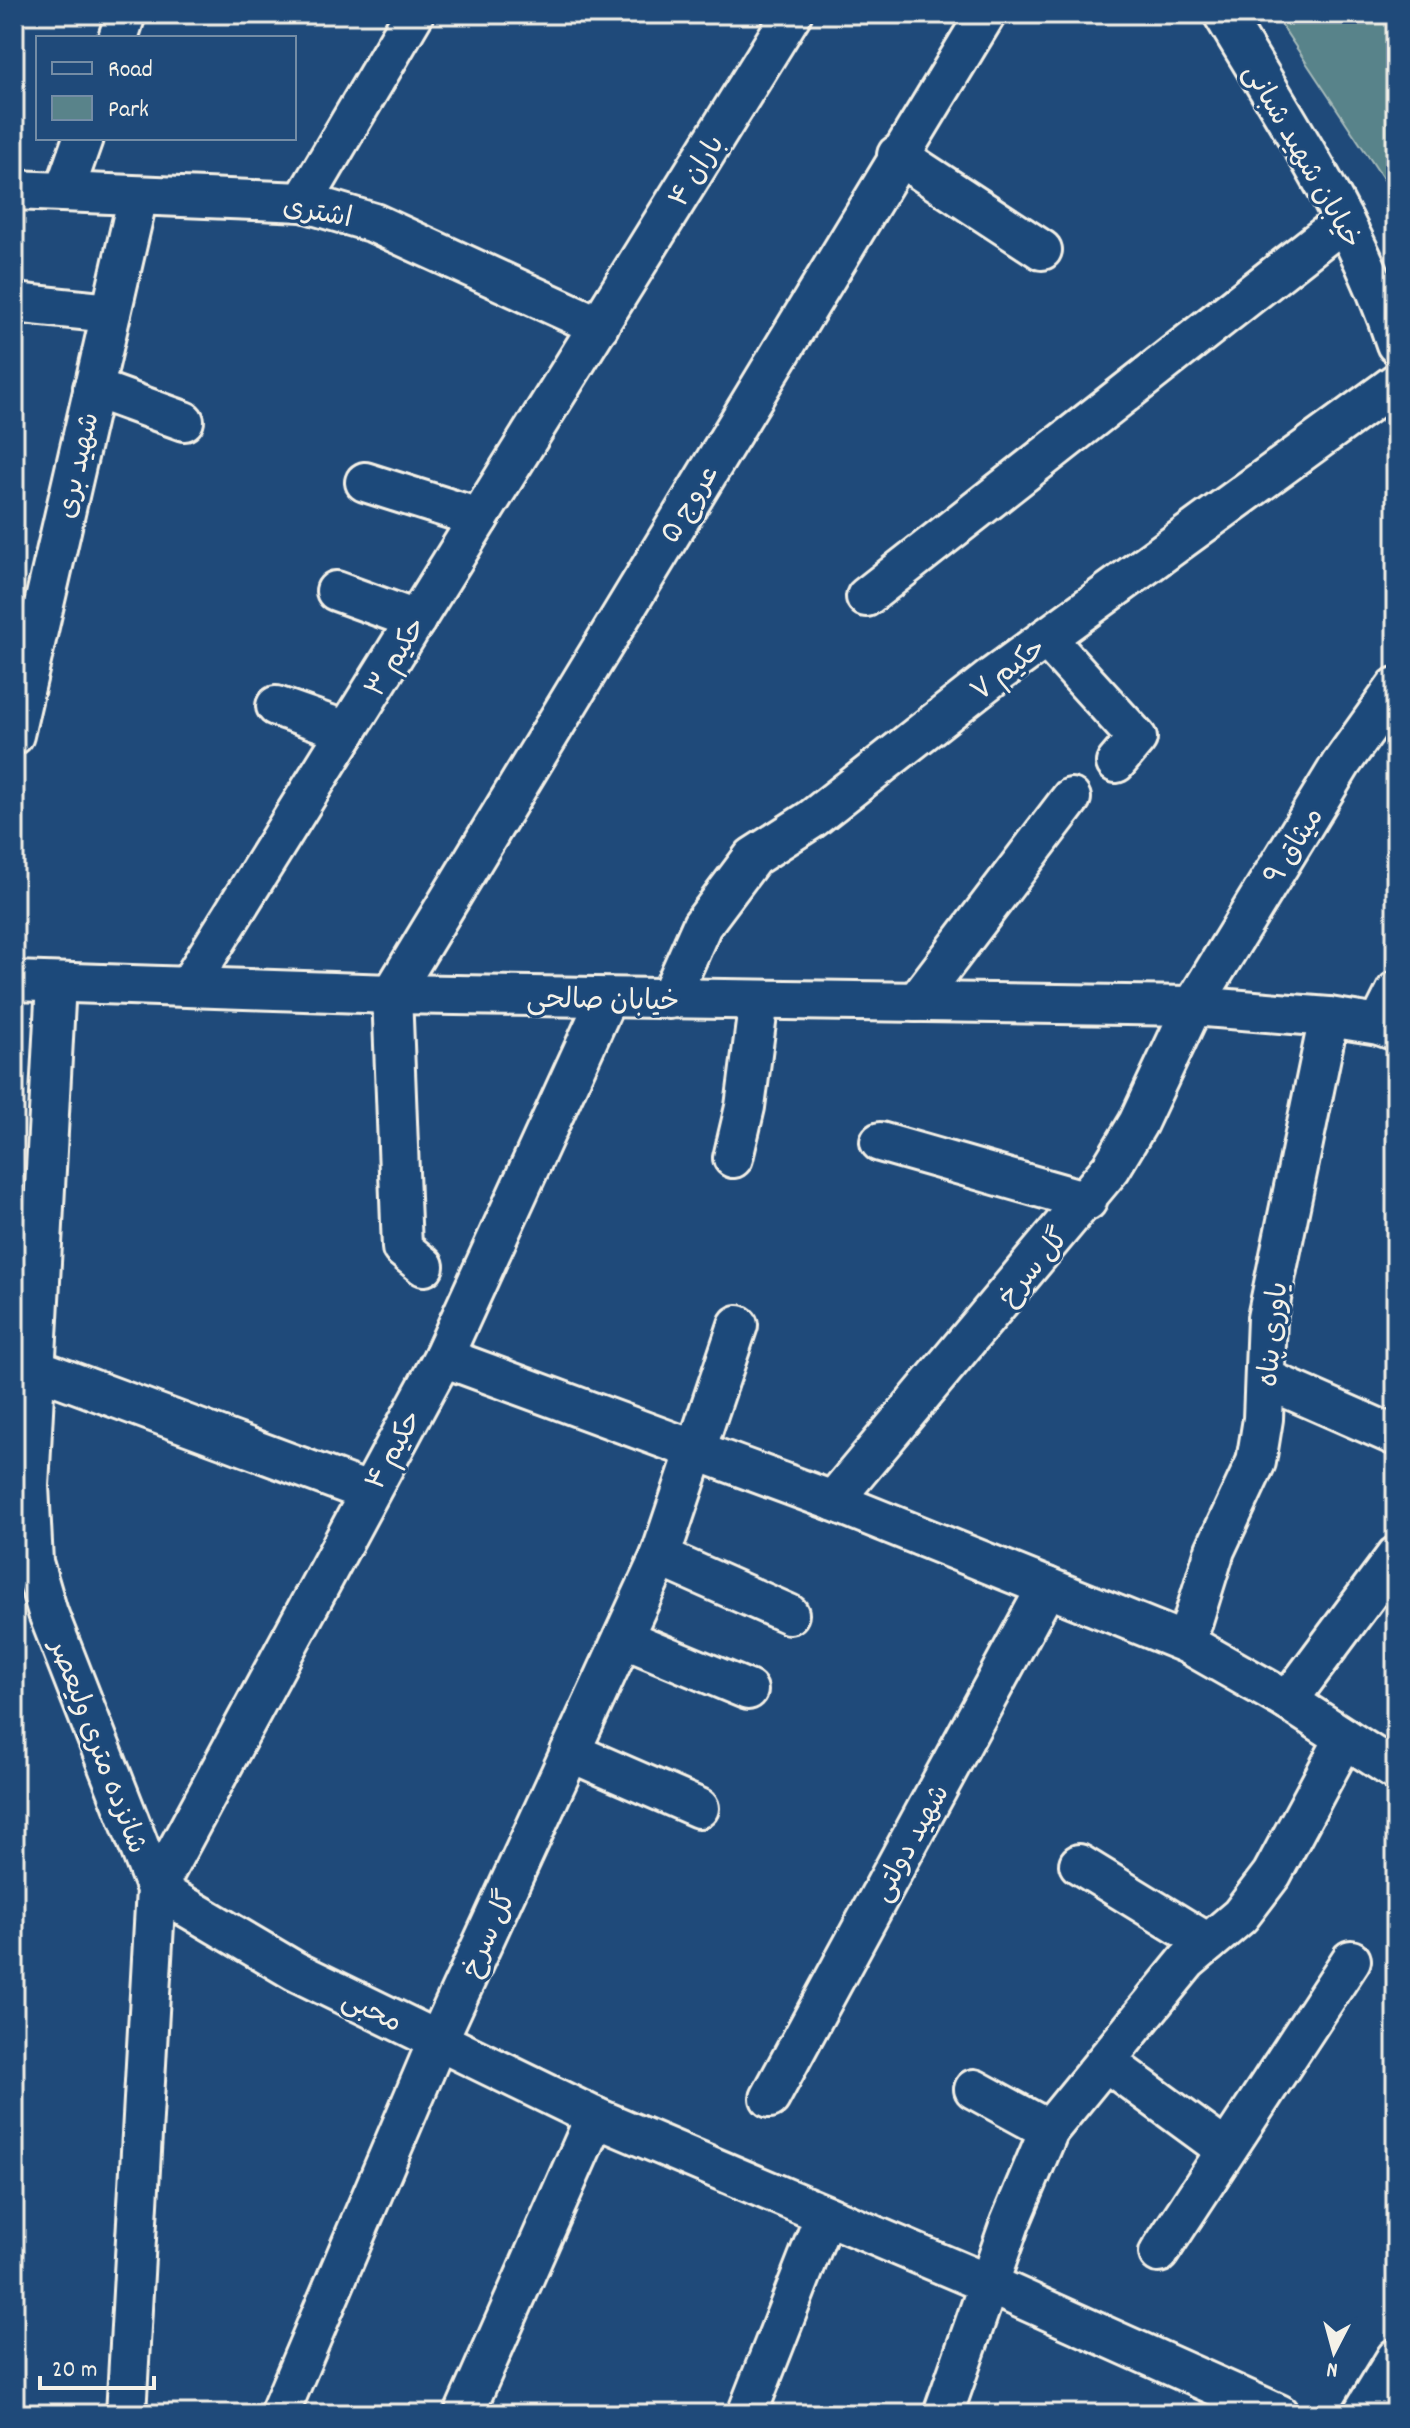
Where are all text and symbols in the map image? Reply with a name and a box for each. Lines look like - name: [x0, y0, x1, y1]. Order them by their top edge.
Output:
- legend: [36, 36, 296, 140]
- text: Road: [108, 54, 153, 88]
- street label: خیابان شهید شبانی: [1230, 57, 1369, 258]
- text: Park: [108, 94, 149, 128]
- street label: باران ۴: [661, 129, 737, 217]
- street label: اشتری: [279, 189, 355, 241]
- street label: شهید بری: [49, 409, 112, 523]
- street label: عروج ۵: [653, 459, 731, 552]
- street label: حکیم ۳: [358, 611, 439, 707]
- street label: حکیم ۷: [964, 630, 1056, 714]
- street label: میثاق ۹: [1257, 801, 1336, 894]
- street label: خیابان صالحی: [526, 982, 680, 1024]
- street label: گل سرخ: [990, 1221, 1081, 1317]
- street label: یاوری پناه: [1251, 1280, 1301, 1389]
- street label: حکیم ۴: [358, 1404, 435, 1499]
- street label: شانزده متری ولیعصر: [35, 1633, 155, 1861]
- street label: شهید دولتی: [865, 1778, 962, 1911]
- street label: گل سرخ: [453, 1885, 529, 1985]
- street label: محبی: [334, 1982, 408, 2045]
- north arrow: [1294, 2312, 1374, 2392]
- scale bar: [40, 2340, 154, 2390]
- text: N: [1325, 2352, 1339, 2384]
- text: 20 m: [52, 2354, 98, 2388]

